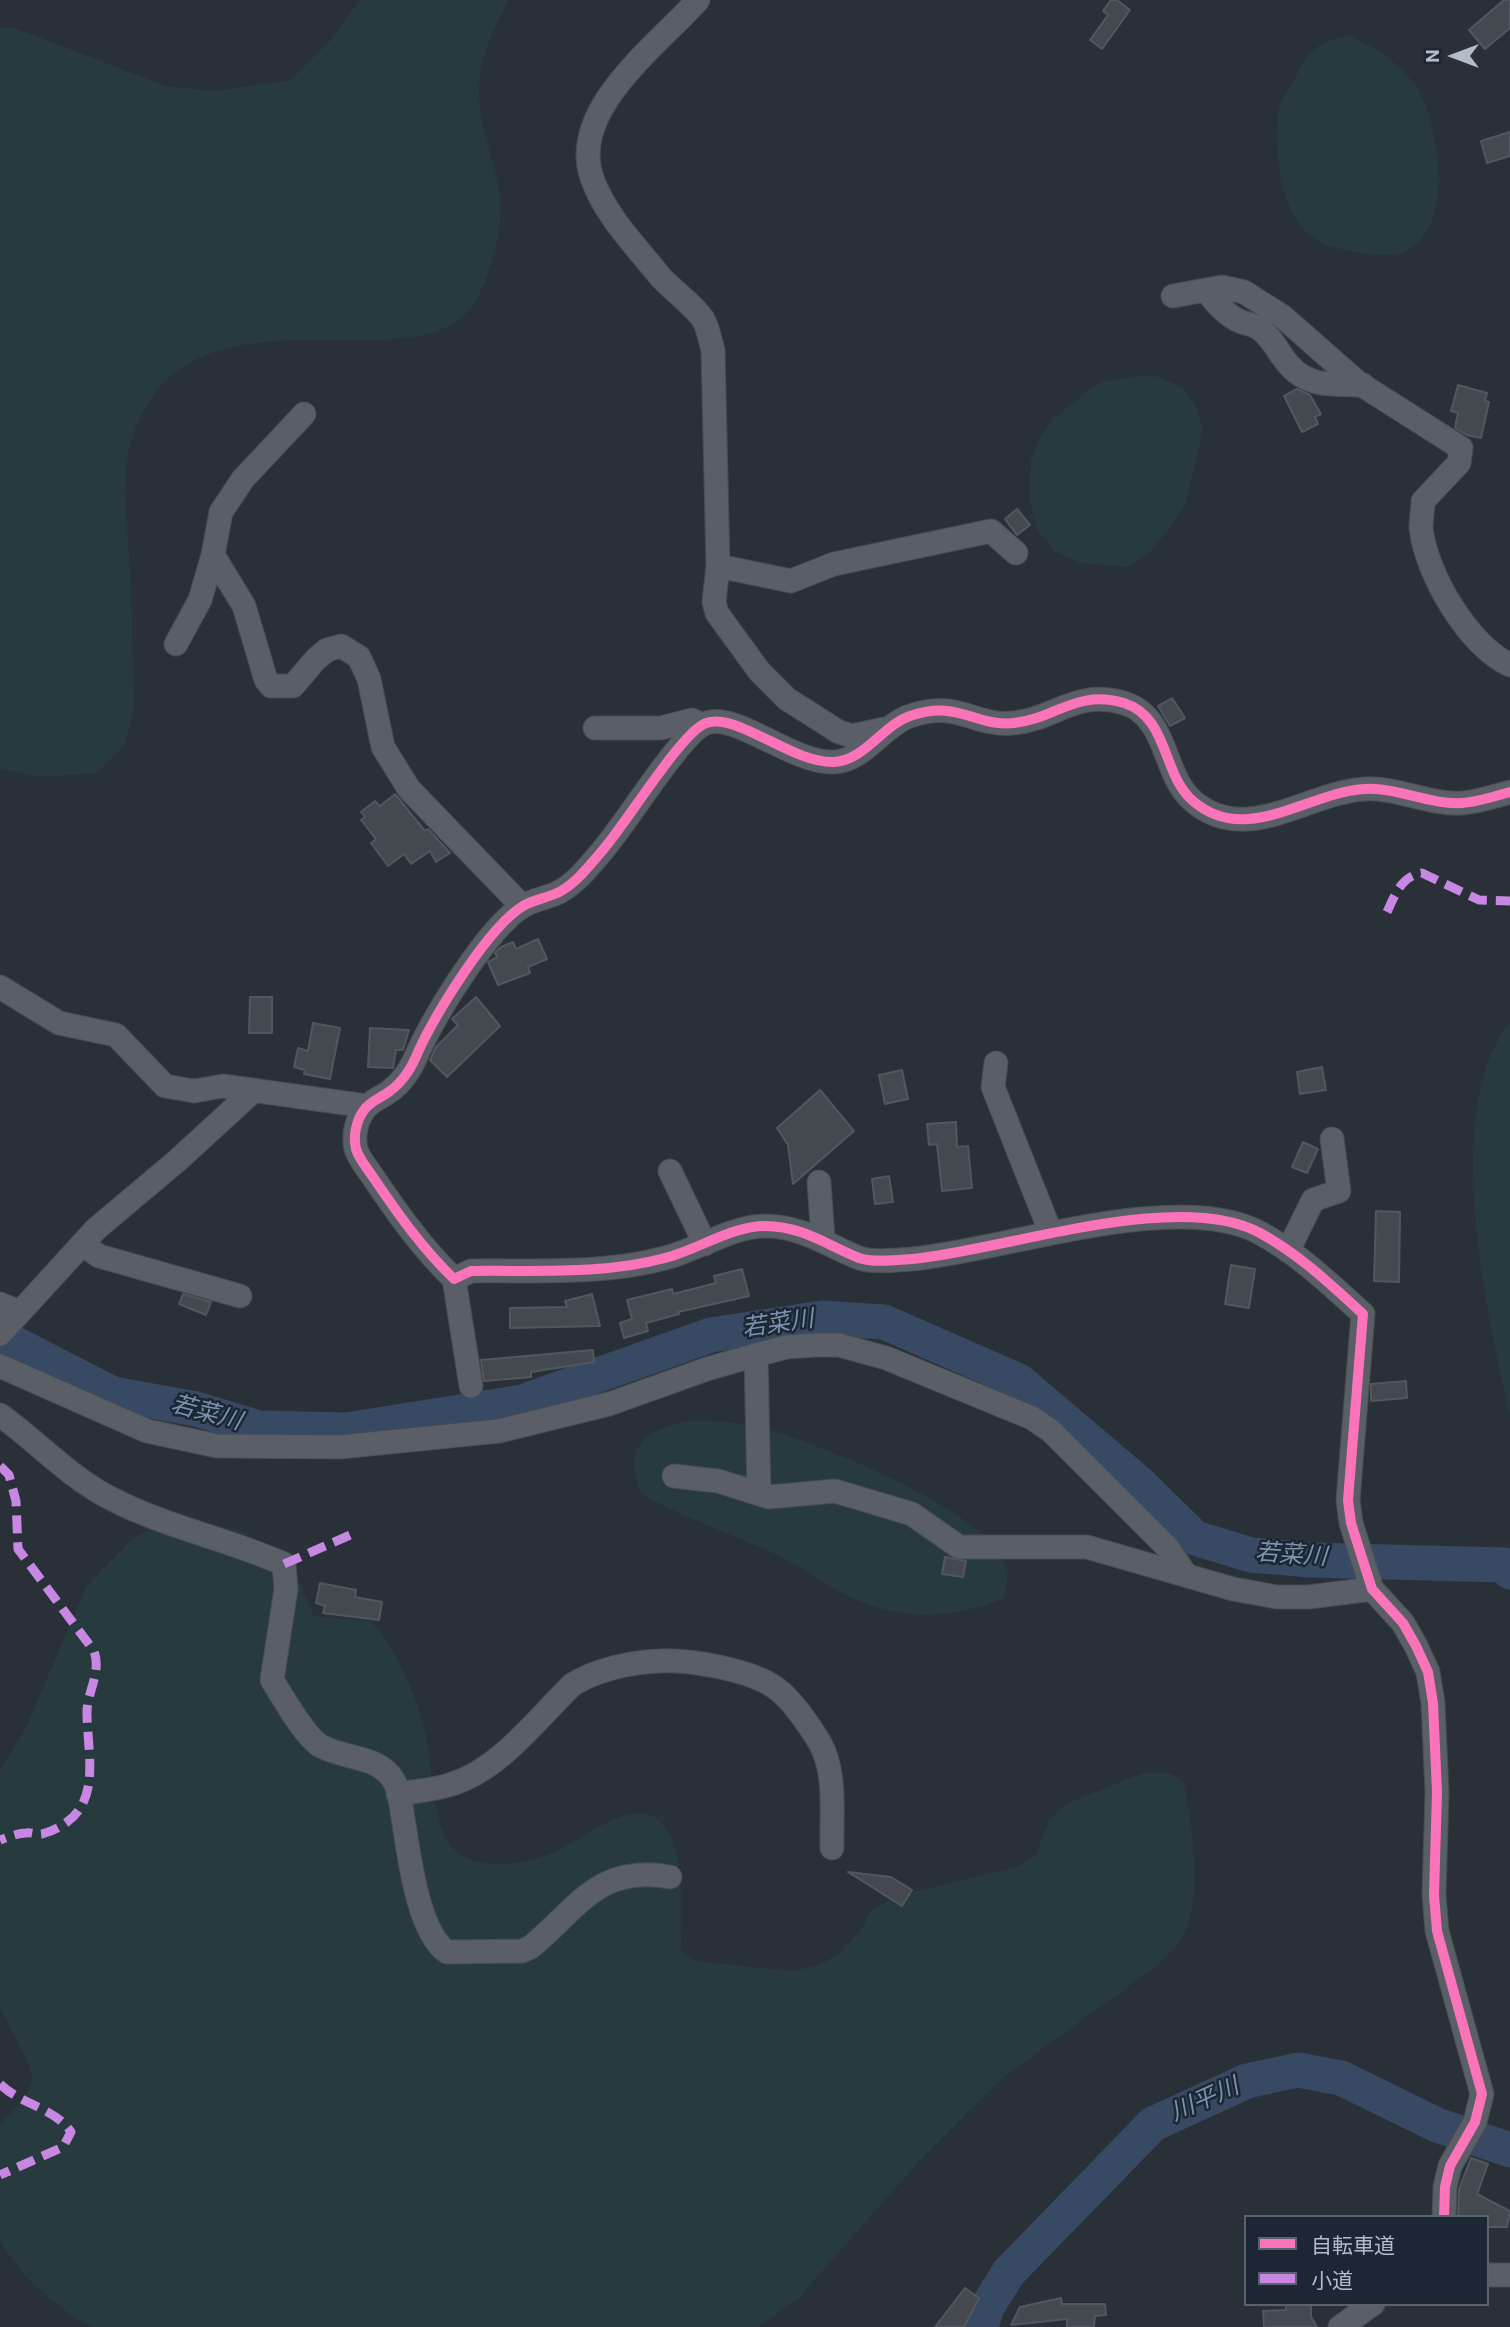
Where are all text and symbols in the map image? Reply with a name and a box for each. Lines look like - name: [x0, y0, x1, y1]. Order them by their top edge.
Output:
- north arrow: [1419, 21, 1489, 91]
- text: N: [1421, 49, 1444, 63]
- water label: 若菜川: [740, 1306, 816, 1344]
- water label: 若菜川: [167, 1391, 245, 1437]
- water label: 若菜川: [1254, 1539, 1328, 1573]
- water label: 川平川: [1166, 2073, 1244, 2129]
- legend: [1244, 2215, 1489, 2306]
- text: 自転車道: [1311, 2234, 1395, 2258]
- text: 小道: [1311, 2269, 1353, 2293]

